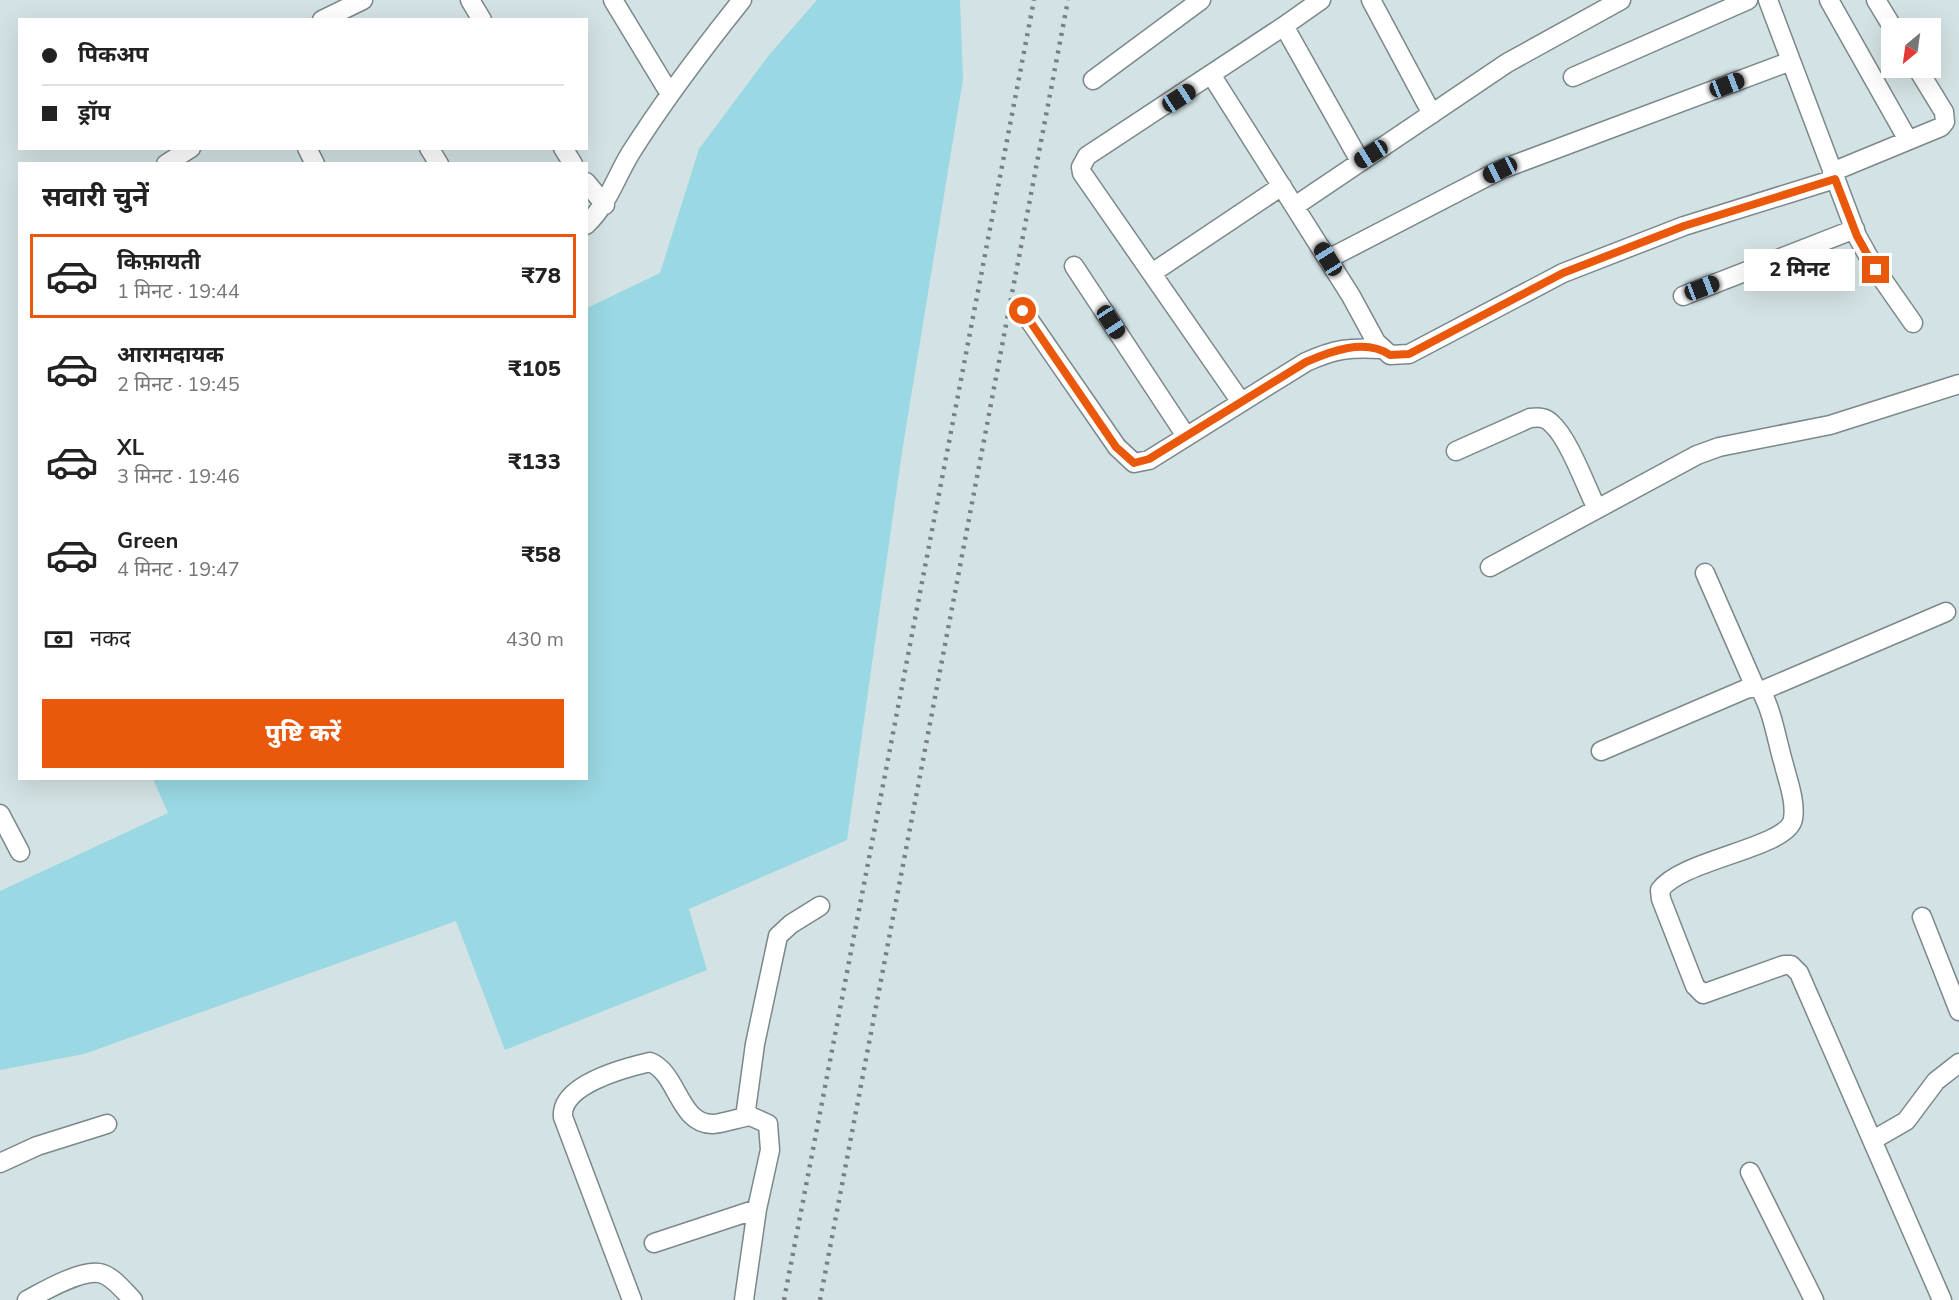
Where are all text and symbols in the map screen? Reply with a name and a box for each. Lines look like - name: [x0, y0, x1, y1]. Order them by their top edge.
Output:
- north arrow: [1881, 18, 1941, 78]
- map controls: [1881, 18, 1941, 78]
- text: पिकअप: [78, 40, 149, 70]
- car: [1707, 70, 1747, 100]
- car: [1159, 81, 1199, 115]
- text: ड्रॉप: [78, 98, 111, 128]
- car: [1351, 137, 1391, 171]
- car: [1480, 154, 1520, 186]
- text: सवारी चुनें: [42, 179, 149, 216]
- car: [1311, 239, 1345, 279]
- text: किफ़ायती: [117, 247, 201, 277]
- icon: car: [45, 249, 99, 303]
- callout: 2 मिनट: [1744, 249, 1855, 291]
- text: 2 मिनट: [1769, 256, 1830, 283]
- route end: [1862, 256, 1889, 283]
- text: ₹78: [521, 261, 561, 291]
- car: [1682, 273, 1722, 303]
- text: 1 मिनट · 19:44: [117, 278, 240, 305]
- route start: [1009, 297, 1036, 324]
- car: [1094, 302, 1128, 342]
- text: आरामदायक: [117, 340, 224, 370]
- icon: car: [45, 342, 99, 396]
- text: ₹105: [508, 354, 561, 384]
- text: 2 मिनट · 19:45: [117, 371, 240, 398]
- text: XL: [117, 433, 144, 463]
- icon: car: [45, 435, 99, 489]
- text: ₹133: [508, 447, 561, 477]
- text: 3 मिनट · 19:46: [117, 463, 240, 490]
- text: Green: [117, 526, 178, 556]
- icon: car: [45, 528, 99, 582]
- text: ₹58: [521, 540, 561, 570]
- text: 4 मिनट · 19:47: [117, 556, 240, 583]
- icon: cash: [42, 623, 75, 656]
- text: नकद: [90, 624, 131, 654]
- text: 430 m: [506, 626, 564, 653]
- button: पुष्टि करें: [42, 699, 564, 768]

